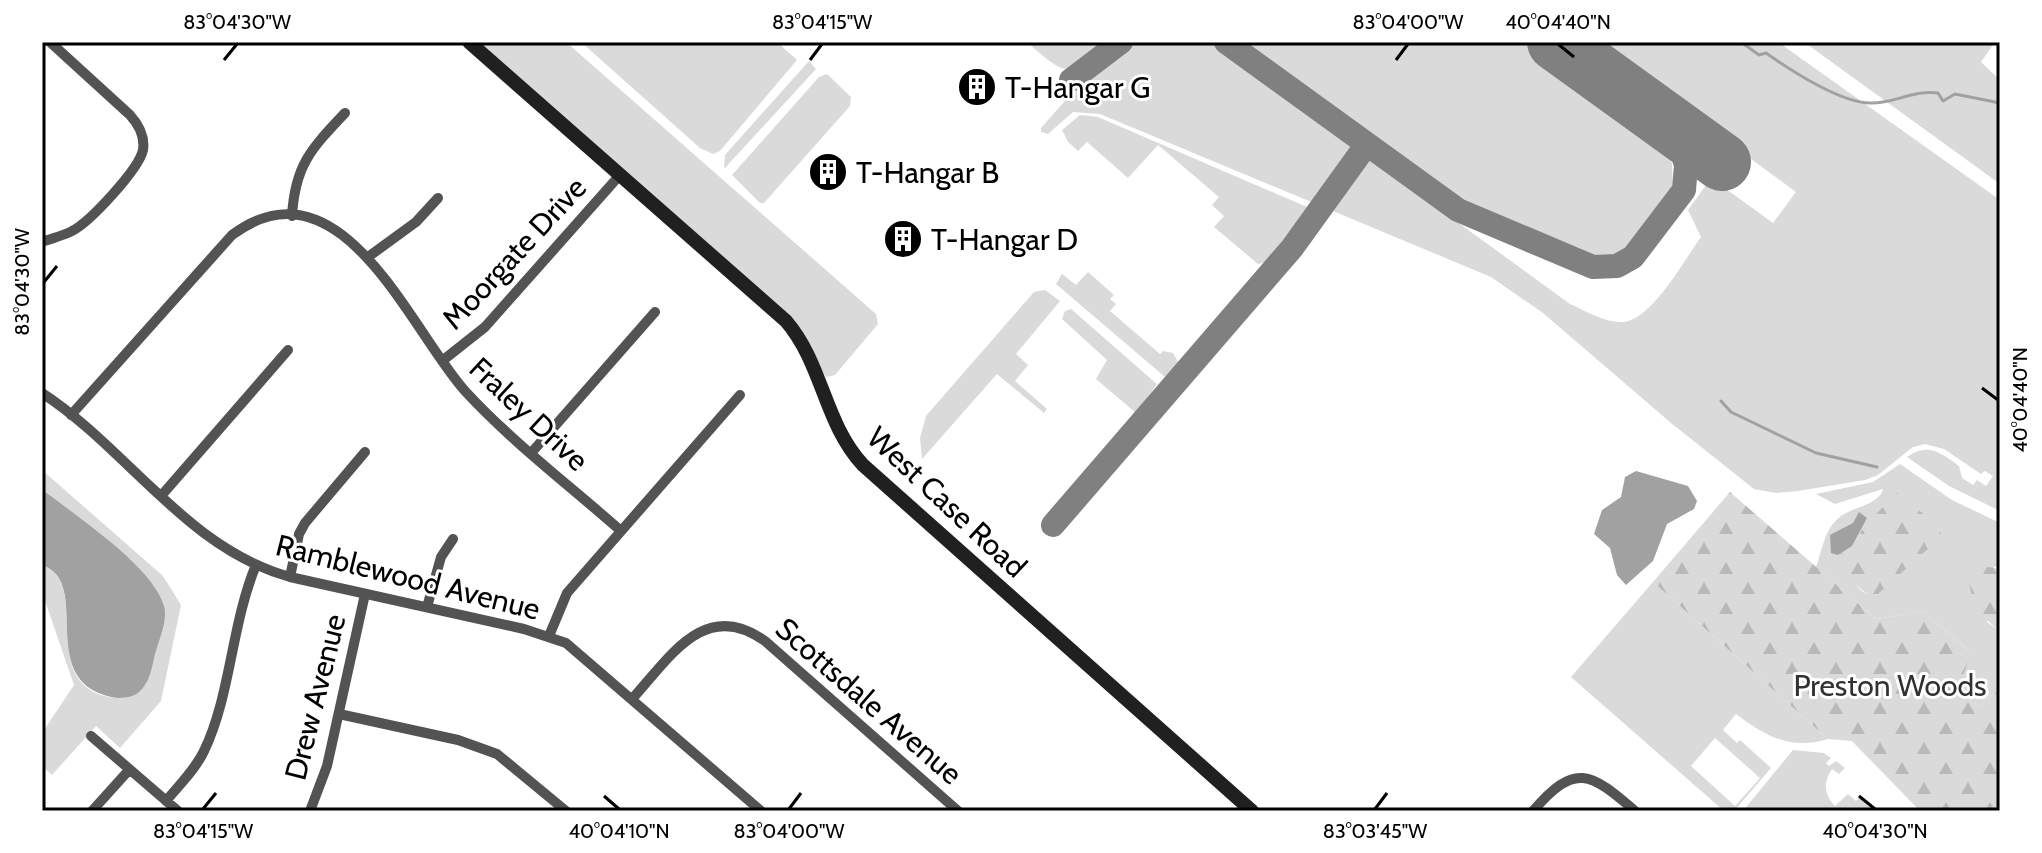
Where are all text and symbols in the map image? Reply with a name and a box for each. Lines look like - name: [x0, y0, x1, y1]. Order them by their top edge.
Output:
- text: 83°04'30"W: [183, 10, 291, 34]
- text: 83°04'15"W: [772, 10, 872, 34]
- text: 83°04'00"W: [1353, 10, 1463, 34]
- text: 40°04'40"N: [1505, 10, 1611, 34]
- building icon: T-Hangar G: [956, 66, 998, 108]
- place label: T-Hangar G: [1005, 69, 1150, 106]
- building icon: T-Hangar B: [807, 151, 849, 193]
- place label: T-Hangar B: [856, 154, 999, 191]
- street label: Moorgate Drive: [434, 169, 594, 337]
- building icon: T-Hangar D: [882, 218, 924, 260]
- place label: T-Hangar D: [931, 221, 1078, 258]
- text: 83°04'30"W: [10, 228, 34, 336]
- text: 40°04'40"N: [2008, 347, 2032, 453]
- street label: Fraley Drive: [462, 350, 596, 478]
- street label: West Case Road: [860, 419, 1034, 585]
- street label: Ramblewood Avenue: [272, 526, 544, 628]
- street label: Drew Avenue: [277, 610, 353, 784]
- street label: Scottsdale Avenue: [768, 610, 970, 792]
- park label: Preston Woods: [1793, 667, 1987, 704]
- text: 83°04'15"W: [153, 819, 253, 843]
- text: 40°04'10"N: [568, 819, 670, 843]
- text: 83°04'00"W: [734, 819, 844, 843]
- text: 83°03'45"W: [1323, 819, 1427, 843]
- text: 40°04'30"N: [1822, 819, 1928, 843]

